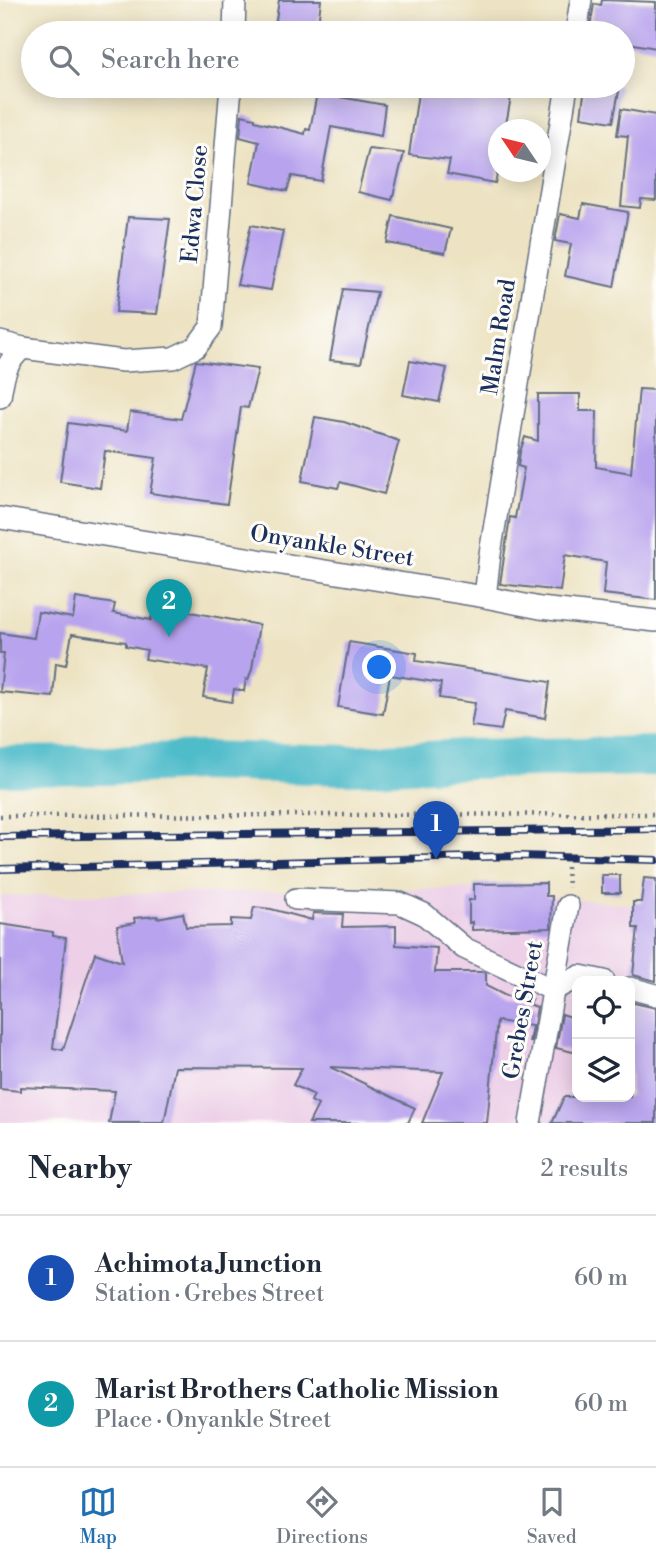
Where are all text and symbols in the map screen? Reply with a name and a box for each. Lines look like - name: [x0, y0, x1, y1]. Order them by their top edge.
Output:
- search box: [21, 21, 635, 98]
- icon: search: [45, 41, 83, 79]
- text: Search here: [101, 44, 240, 76]
- north arrow: [488, 119, 551, 182]
- street label: Edwa Close: [176, 144, 214, 264]
- street label: Malm Road: [476, 277, 522, 397]
- street label: Onyankle Street: [248, 519, 416, 573]
- pin: 2: [146, 579, 192, 637]
- your location: [362, 650, 396, 684]
- pin: 1: [413, 801, 459, 859]
- street label: Grebes Street: [497, 938, 549, 1082]
- map controls: [572, 976, 635, 1102]
- button: locate: [572, 976, 635, 1039]
- button: layers: [572, 1039, 635, 1102]
- text: Nearby: [28, 1150, 132, 1188]
- text: 2 results: [541, 1155, 628, 1183]
- text: Achimota Junction: [95, 1248, 322, 1280]
- text: 1: [45, 1264, 57, 1292]
- text: 60 m: [574, 1264, 628, 1292]
- text: Station · Grebes Street: [95, 1280, 324, 1308]
- text: Marist Brothers Catholic Mission: [95, 1374, 499, 1406]
- text: 2: [44, 1390, 58, 1418]
- text: 60 m: [574, 1390, 628, 1418]
- text: Place · Onyankle Street: [95, 1406, 331, 1434]
- tab: Map: [79, 1483, 117, 1549]
- tab: Directions: [276, 1483, 368, 1549]
- tab: Saved: [527, 1483, 577, 1549]

